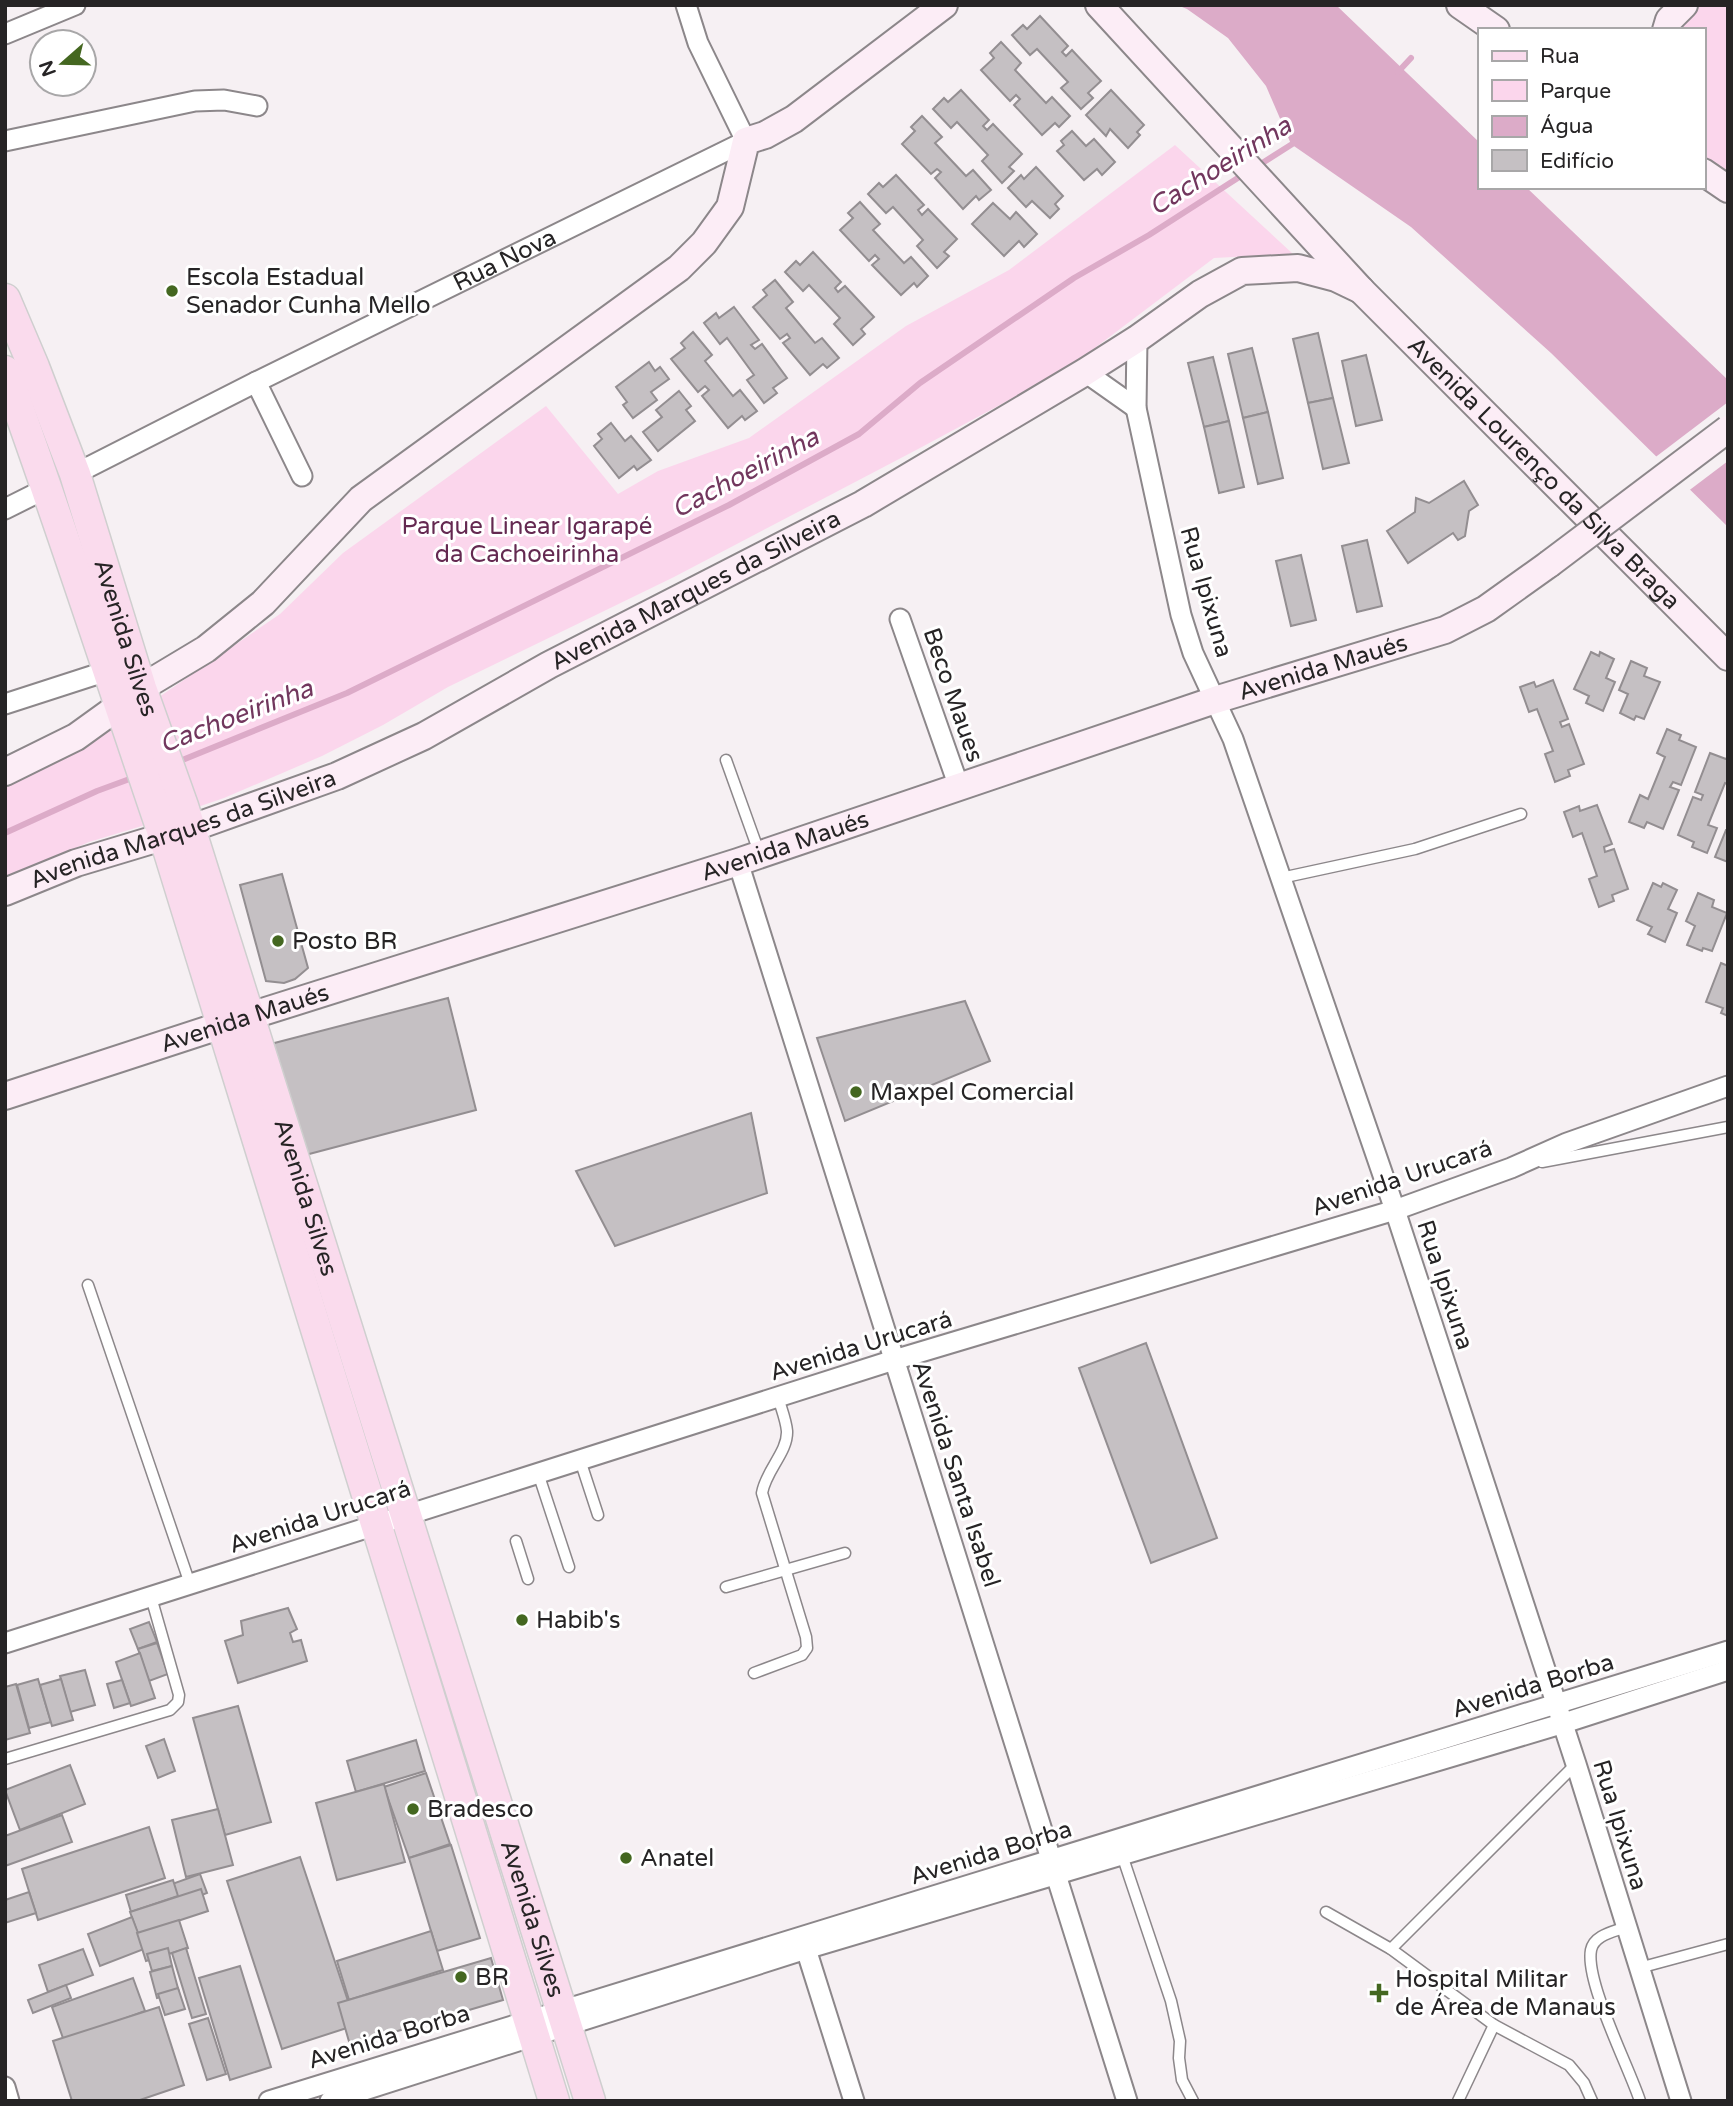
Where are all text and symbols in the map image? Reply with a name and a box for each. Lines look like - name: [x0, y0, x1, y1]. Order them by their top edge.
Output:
- north arrow: [28, 28, 98, 98]
- legend: [1478, 28, 1705, 189]
- text: Rua: [1540, 44, 1580, 69]
- text: N: [35, 58, 61, 79]
- text: Parque: [1540, 79, 1611, 104]
- water label: Cachoeirinha: [1143, 109, 1298, 222]
- text: Água: [1540, 114, 1593, 139]
- text: Edifício: [1540, 149, 1614, 174]
- street label: Rua Nova: [448, 222, 561, 297]
- place label: Escola Estadual Senador Cunha Mello: [186, 263, 431, 320]
- marker: Escola Estadual Senador Cunha Mello: [164, 283, 180, 299]
- street label: Avenida Lourenço da Silva Braga: [1402, 331, 1687, 616]
- water label: Cachoeirinha: [666, 421, 825, 525]
- street label: Avenida Marques da Silveira: [546, 504, 845, 676]
- park label: Parque Linear Igarapé da Cachoeirinha: [402, 512, 652, 569]
- street label: Rua Ipixuna: [1173, 523, 1239, 661]
- street label: Avenida Silves: [88, 556, 164, 720]
- street label: Beco Maues: [917, 624, 989, 766]
- street label: Avenida Maués: [1235, 628, 1411, 707]
- water label: Cachoeirinha: [155, 672, 319, 760]
- street label: Avenida Marques da Silveira: [26, 763, 340, 895]
- street label: Avenida Maués: [697, 804, 872, 887]
- place label: Posto BR: [292, 927, 397, 956]
- marker: Posto BR: [270, 933, 286, 949]
- street label: Avenida Maués: [157, 978, 332, 1059]
- place label: Maxpel Comercial: [870, 1078, 1074, 1107]
- marker: Maxpel Comercial: [848, 1084, 864, 1100]
- street label: Avenida Silves: [268, 1115, 344, 1279]
- street label: Avenida Urucará: [1308, 1133, 1496, 1223]
- street label: Rua Ipixuna: [1410, 1216, 1480, 1354]
- street label: Avenida Urucará: [766, 1304, 956, 1388]
- street label: Avenida Santa Isabel: [906, 1357, 1006, 1591]
- street label: Avenida Urucará: [226, 1474, 414, 1560]
- place label: Habib's: [536, 1606, 620, 1635]
- marker: Habib's: [514, 1612, 530, 1628]
- street label: Avenida Borba: [1449, 1648, 1617, 1724]
- street label: Rua Ipixuna: [1586, 1756, 1654, 1894]
- place label: Bradesco: [427, 1795, 534, 1824]
- marker: Bradesco: [405, 1801, 421, 1817]
- street label: Avenida Borba: [907, 1815, 1075, 1891]
- street label: Avenida Silves: [494, 1837, 571, 2001]
- place label: Anatel: [640, 1844, 714, 1873]
- marker: Anatel: [618, 1850, 634, 1866]
- place label: BR: [475, 1963, 509, 1992]
- place label: Hospital Militar de Área de Manaus: [1395, 1965, 1616, 2022]
- marker: BR: [453, 1969, 469, 1985]
- marker: Hospital Militar de Área de Manaus: [1369, 1983, 1389, 2003]
- street label: Avenida Borba: [305, 1999, 473, 2075]

